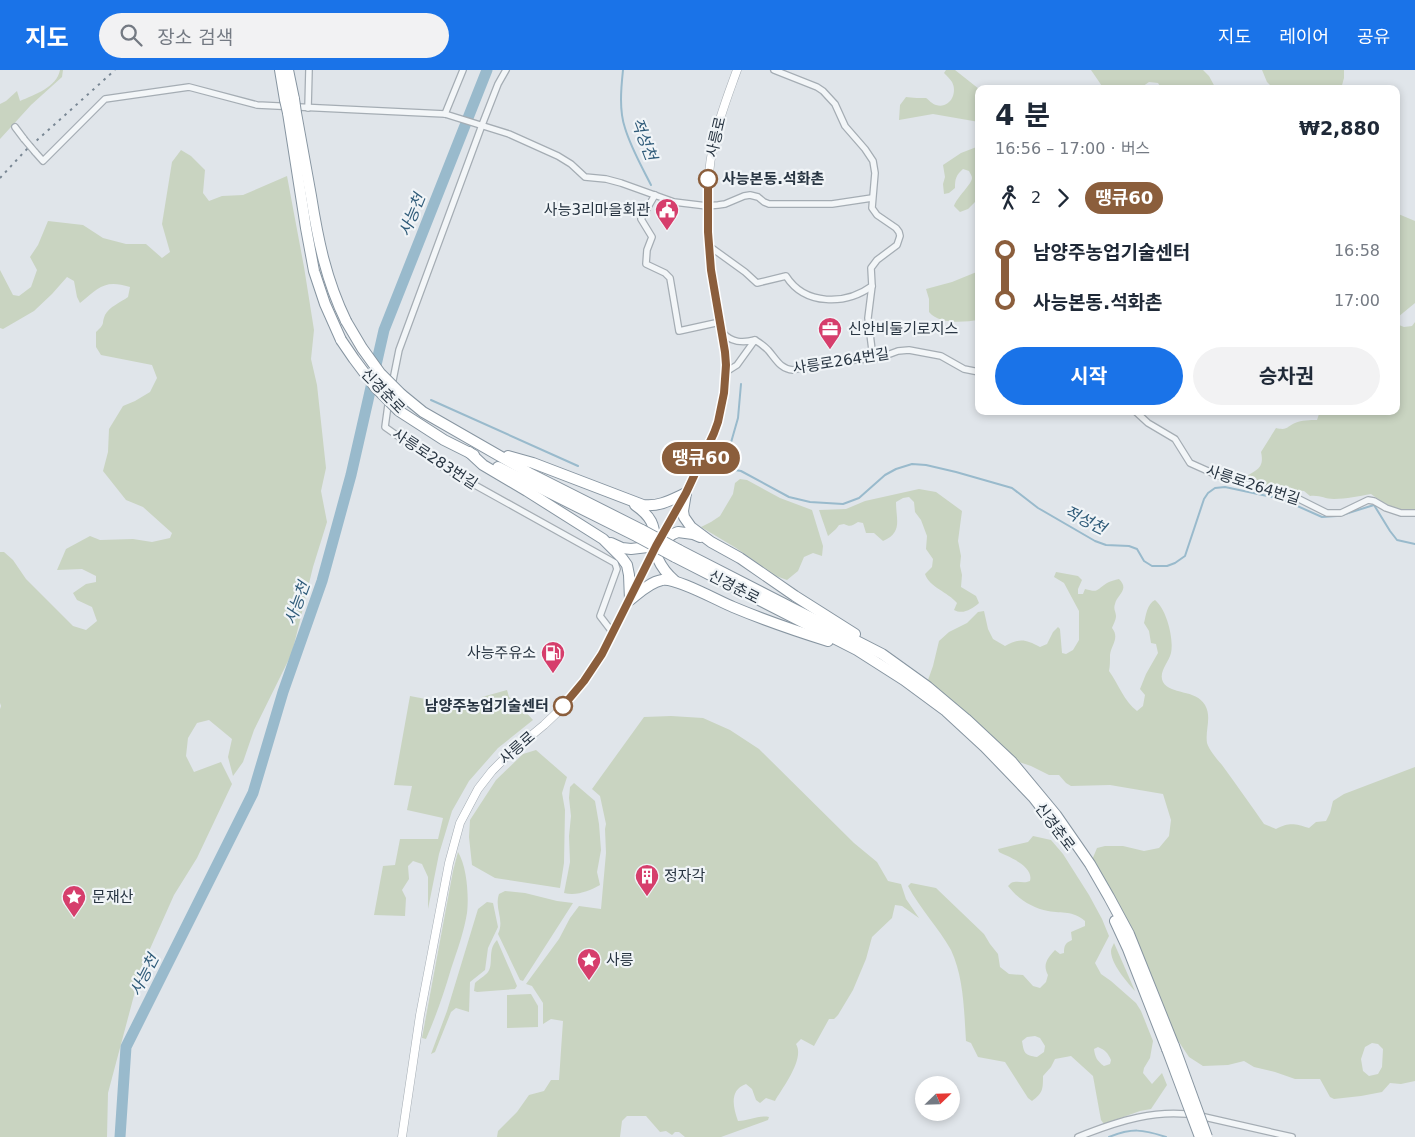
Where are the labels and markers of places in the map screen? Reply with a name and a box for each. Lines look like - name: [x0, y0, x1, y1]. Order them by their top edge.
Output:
- marker: 사능본동.석화촌: [698, 169, 718, 189]
- place label: 사능본동.석화촌: [722, 170, 824, 188]
- public building icon: 사능3리마을회관: [654, 197, 680, 231]
- place label: 사능3리마을회관: [544, 201, 650, 219]
- office icon: 신안비둘기로지스: [817, 316, 843, 350]
- place label: 신안비둘기로지스: [848, 320, 959, 338]
- fuel station icon: 사능주유소: [540, 640, 566, 674]
- place label: 사능주유소: [467, 644, 536, 662]
- marker: 남양주농업기술센터: [553, 696, 573, 716]
- place label: 남양주농업기술센터: [425, 697, 549, 715]
- building icon: 정자각: [634, 863, 660, 897]
- place label: 정자각: [664, 867, 706, 885]
- place icon: 문재산: [61, 884, 87, 918]
- place label: 문재산: [92, 888, 134, 906]
- place icon: 사릉: [576, 947, 602, 981]
- place label: 사릉: [606, 951, 634, 969]

